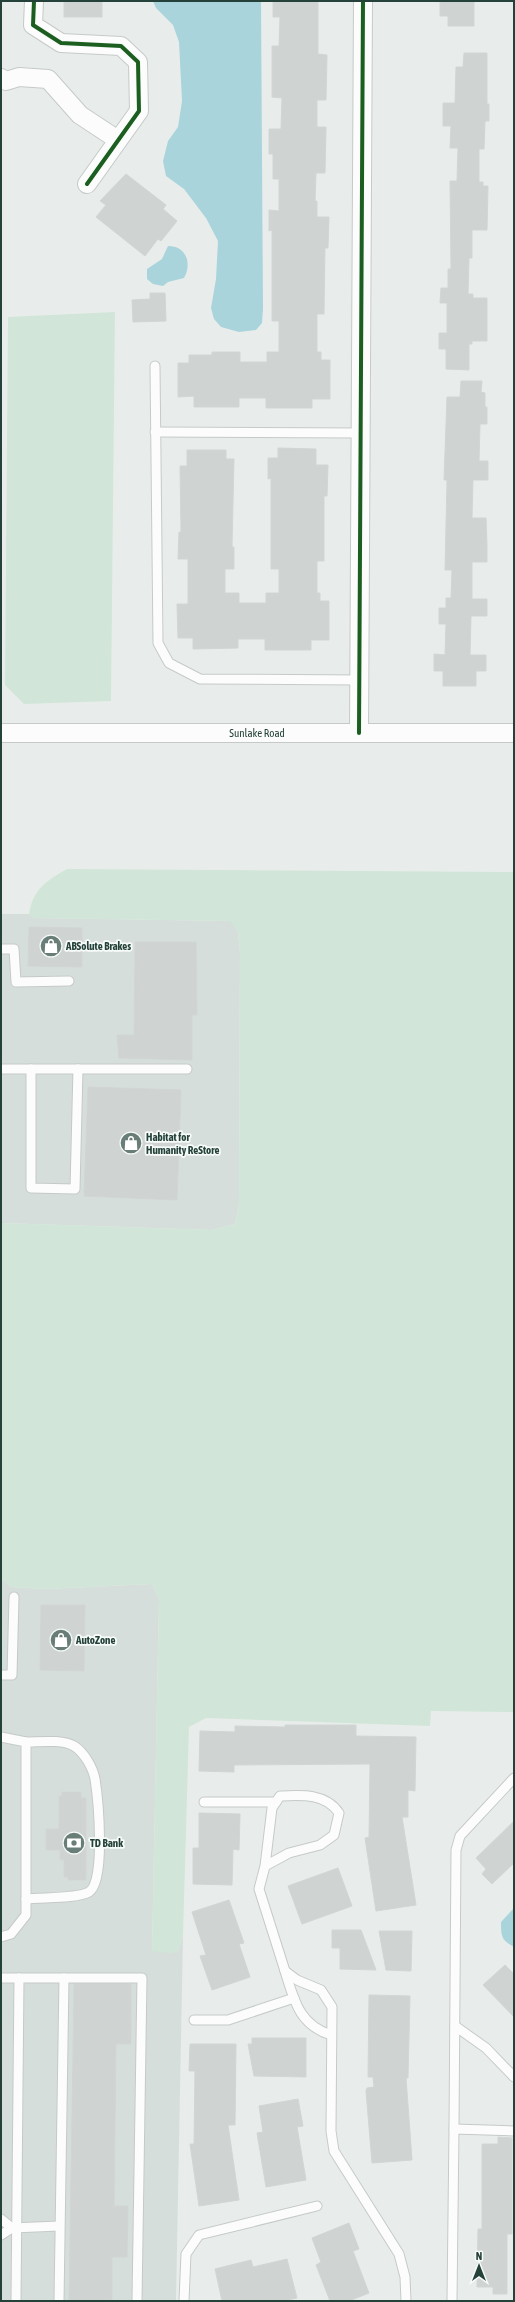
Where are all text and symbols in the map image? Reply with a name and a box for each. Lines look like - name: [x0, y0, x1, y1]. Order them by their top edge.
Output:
- street label: Sunlake Road: [229, 727, 285, 739]
- shop icon: ABSolute Brakes: [38, 933, 64, 959]
- place label: ABSolute Brakes: [65, 940, 131, 952]
- shop icon: Habitat for Humanity ReStore: [118, 1130, 144, 1156]
- place label: Habitat for Humanity ReStore: [146, 1131, 219, 1156]
- shop icon: AutoZone: [48, 1627, 74, 1653]
- place label: AutoZone: [75, 1634, 115, 1646]
- bank icon: TD Bank: [61, 1830, 87, 1856]
- place label: TD Bank: [90, 1837, 123, 1849]
- north arrow: [459, 2246, 499, 2286]
- text: N: [476, 2250, 482, 2262]

